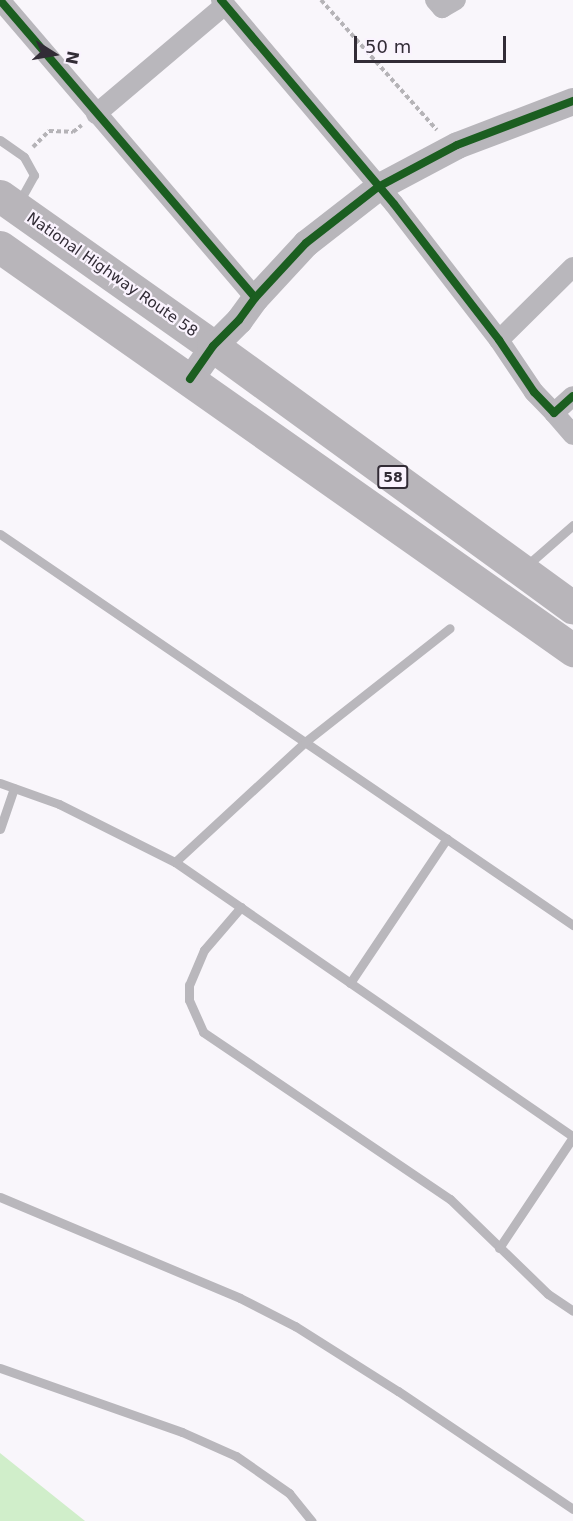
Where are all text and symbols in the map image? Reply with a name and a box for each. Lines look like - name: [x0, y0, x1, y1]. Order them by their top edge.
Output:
- north arrow: [24, 24, 84, 84]
- scale bar: [357, 24, 508, 62]
- text: 50 m: [365, 36, 411, 57]
- text: N: [62, 49, 83, 66]
- street label: National Highway Route 58: [23, 209, 201, 341]
- road number: 58: [376, 466, 410, 488]

